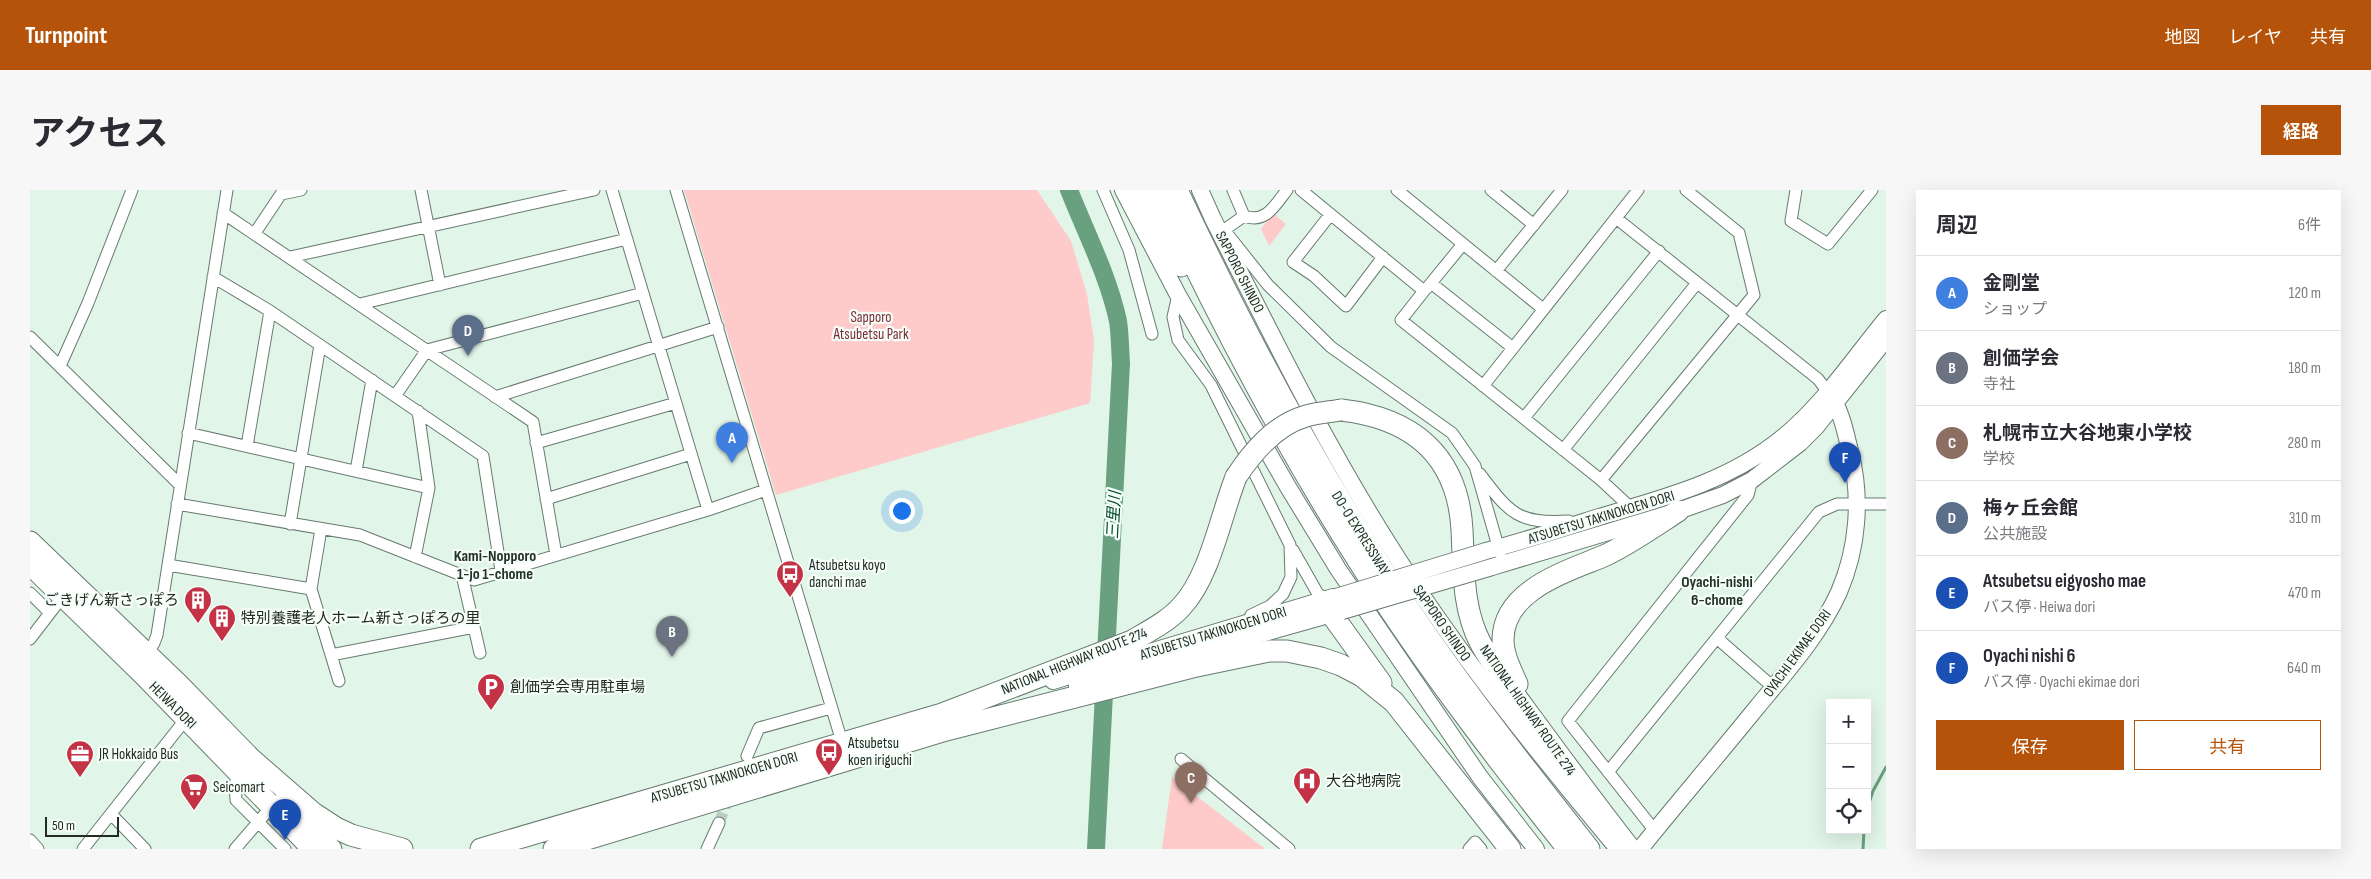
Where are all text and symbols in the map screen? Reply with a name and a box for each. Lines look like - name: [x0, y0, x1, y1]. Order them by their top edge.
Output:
- text: Turnpoint: [25, 21, 107, 50]
- text: 地図: [2165, 27, 2201, 48]
- text: レイヤ: [2229, 27, 2282, 48]
- text: 共有: [2310, 27, 2346, 48]
- button: 経路: [2261, 105, 2341, 155]
- text: アクセス: [30, 113, 168, 156]
- text: 周辺: [1936, 213, 1978, 238]
- text: 6件: [2298, 216, 2321, 235]
- street label: SAPPORO SHINDO: [1211, 228, 1268, 316]
- text: 金剛堂: [1983, 272, 2040, 295]
- text: A: [1948, 284, 1956, 303]
- text: 120 m: [2289, 284, 2321, 303]
- text: ショップ: [1983, 300, 2047, 319]
- park label: Sapporo Atsubetsu Park: [832, 308, 909, 344]
- pin: D: [452, 315, 484, 356]
- text: 創価学会: [1983, 347, 2059, 370]
- text: B: [1948, 359, 1956, 378]
- text: 180 m: [2288, 359, 2321, 378]
- text: 寺社: [1983, 375, 2015, 394]
- pin: A: [716, 422, 748, 463]
- text: 札幌市立大谷地東小学校: [1983, 422, 2192, 445]
- text: C: [1948, 434, 1956, 453]
- text: 280 m: [2287, 434, 2321, 453]
- pin: F: [1829, 442, 1861, 483]
- text: 学校: [1983, 450, 2015, 469]
- street label: ATSUBETSU TAKINOKOEN DORI: [1525, 486, 1677, 549]
- street label: DO-O EXPRESSWAY: [1327, 487, 1394, 580]
- water label: 三里川: [1104, 489, 1125, 540]
- text: 梅ヶ丘会館: [1983, 497, 2078, 520]
- your location: [889, 498, 915, 524]
- text: D: [1948, 509, 1956, 528]
- text: 310 m: [2289, 509, 2321, 528]
- text: 公共施設: [1983, 525, 2047, 544]
- district label: Kami-Nopporo 1-jo 1-chome: [454, 547, 536, 584]
- place label: Atsubetsu koyo danchi mae: [808, 556, 886, 592]
- bus stop icon: Atsubetsu koyo danchi mae: [775, 559, 805, 598]
- text: Atsubetsu eigyosho mae: [1983, 570, 2146, 593]
- district label: Oyachi-nishi 6-chome: [1681, 573, 1753, 610]
- street label: SAPPORO SHINDO: [1408, 581, 1475, 665]
- text: E: [1949, 584, 1955, 603]
- text: 470 m: [2288, 584, 2321, 603]
- building icon: ごきげん新さっぽろ: [183, 585, 213, 624]
- place label: ごきげん新さっぽろ: [44, 591, 179, 610]
- text: バス停 · Heiwa dori: [1983, 598, 2095, 617]
- street label: ATSUBETSU TAKINOKOEN DORI: [1137, 602, 1289, 665]
- building icon: 特別養護老人ホーム新さっぽろの里: [207, 603, 237, 642]
- street label: OYACHI EKIMAE DORI: [1759, 606, 1836, 701]
- place label: 特別養護老人ホーム新さっぽろの里: [241, 609, 481, 628]
- pin: B: [656, 616, 688, 657]
- street label: NATIONAL HIGHWAY ROUTE 274: [998, 624, 1150, 699]
- street label: NATIONAL HIGHWAY ROUTE 274: [1475, 641, 1580, 779]
- text: Oyachi nishi 6: [1983, 645, 2075, 668]
- text: F: [1949, 659, 1955, 678]
- text: 640 m: [2287, 659, 2321, 678]
- parking icon: 創価学会専用駐車場: [476, 672, 506, 711]
- text: バス停 · Oyachi ekimae dori: [1983, 673, 2140, 692]
- street label: HEIWA DORI: [145, 677, 201, 733]
- place label: 創価学会専用駐車場: [510, 678, 645, 697]
- map controls: [1826, 699, 1871, 834]
- button: +: [1826, 699, 1871, 744]
- button: 保存: [1936, 720, 2124, 770]
- button: 共有: [2134, 720, 2321, 770]
- place label: Atsubetsu koen iriguchi: [847, 734, 912, 770]
- bus stop icon: Atsubetsu koen iriguchi: [814, 737, 844, 776]
- office icon: JR Hokkaido Bus: [65, 739, 95, 778]
- button: −: [1826, 744, 1871, 789]
- place label: JR Hokkaido Bus: [98, 745, 178, 764]
- street label: ATSUBETSU TAKINOKOEN DORI: [647, 747, 800, 808]
- pin: C: [1175, 762, 1207, 803]
- hospital icon: 大谷地病院: [1292, 766, 1322, 805]
- supermarket icon: Seicomart: [179, 772, 209, 811]
- place label: 大谷地病院: [1326, 772, 1401, 791]
- place label: Seicomart: [213, 778, 265, 797]
- button: locate: [1826, 789, 1871, 834]
- pin: E: [269, 799, 301, 840]
- scale bar: [45, 814, 119, 837]
- text: 50 m: [52, 817, 75, 834]

